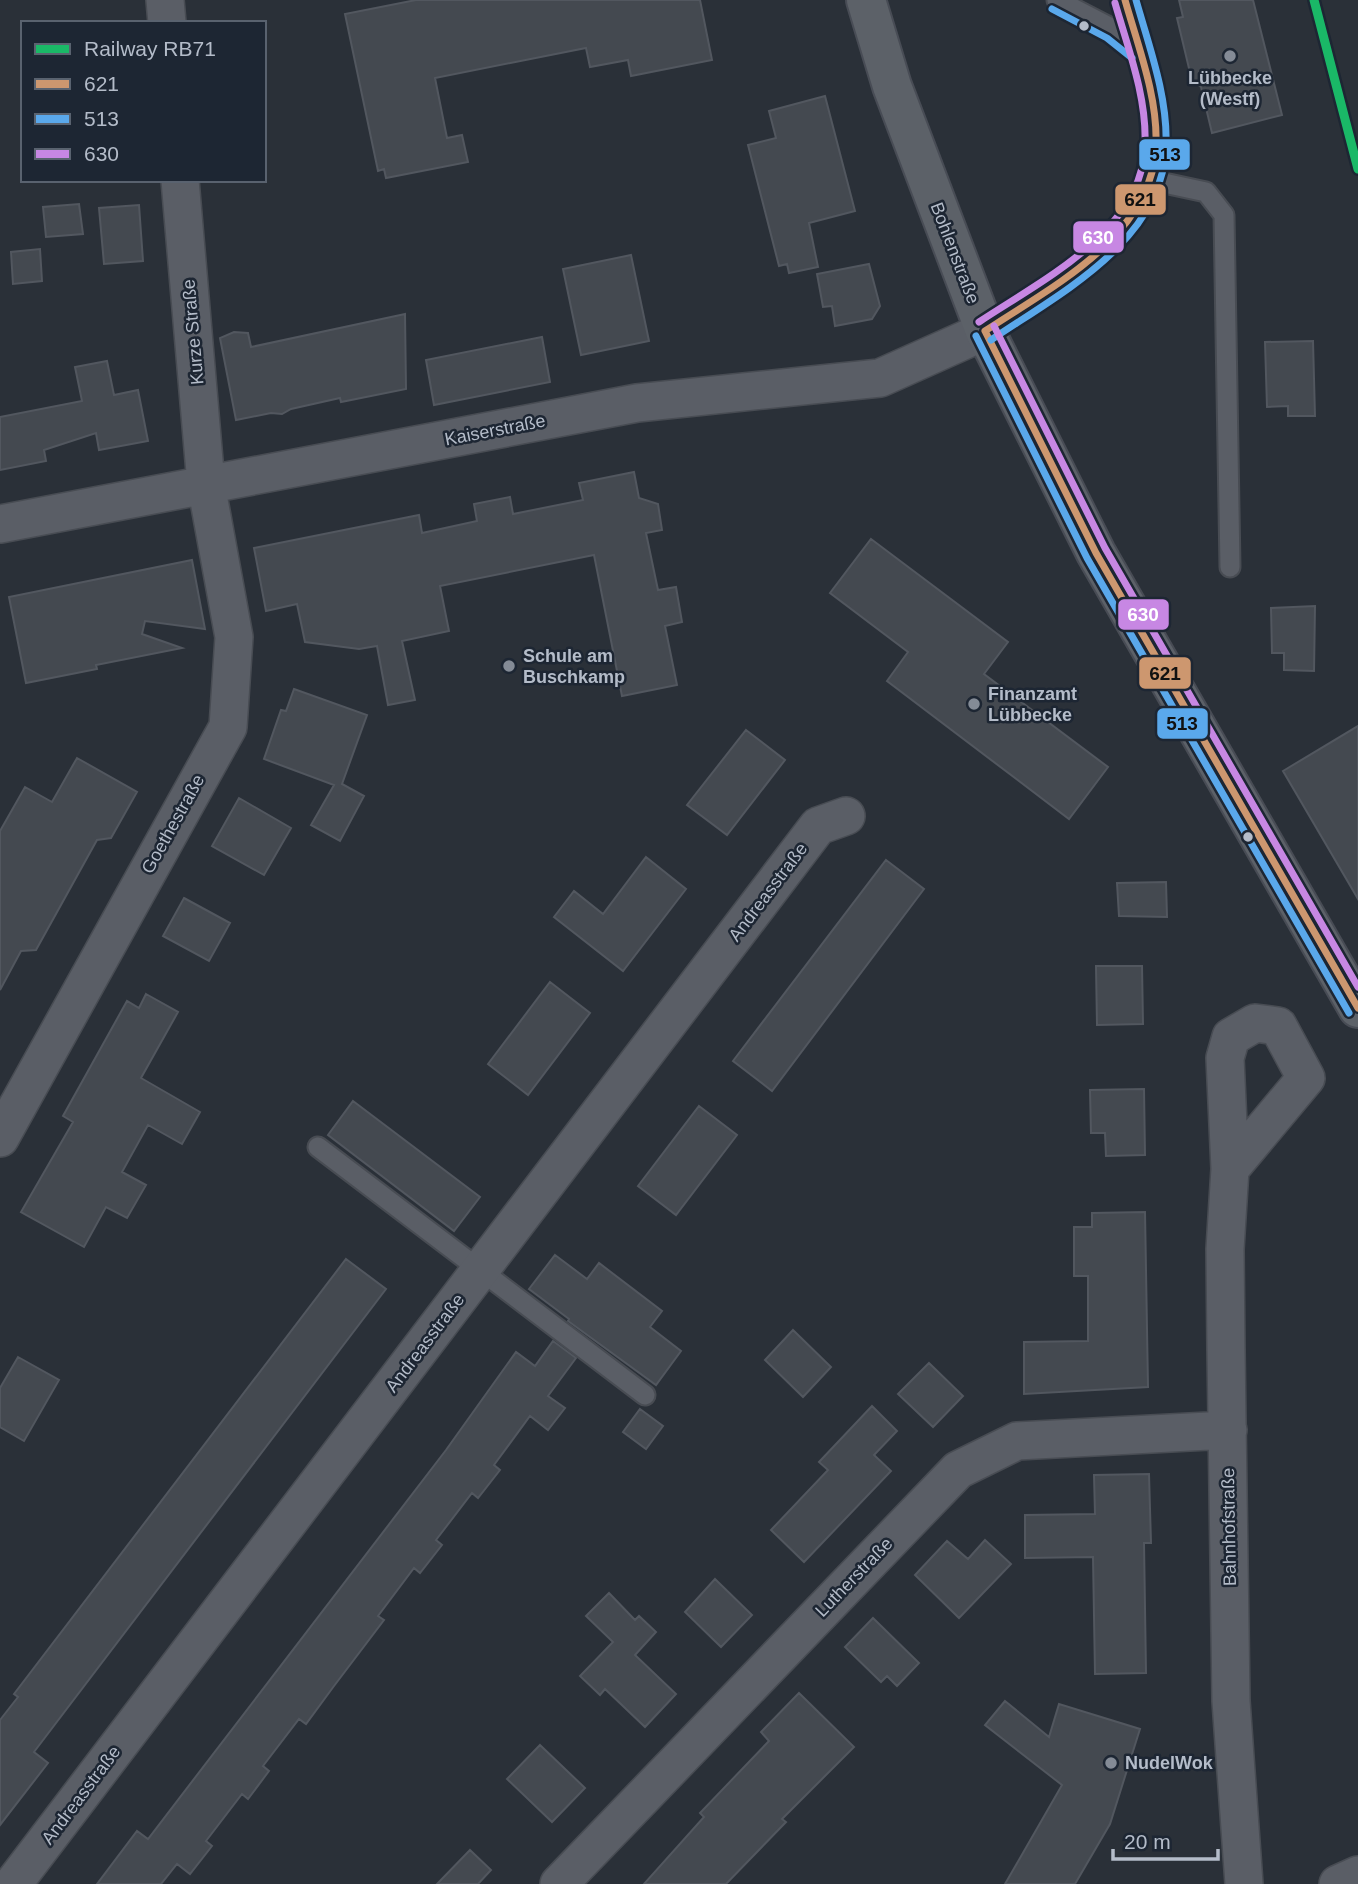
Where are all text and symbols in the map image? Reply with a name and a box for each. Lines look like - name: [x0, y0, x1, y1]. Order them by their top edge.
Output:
- unlabelled marker: [1077, 19, 1091, 33]
- legend: [21, 21, 266, 182]
- text: Railway RB71: [84, 37, 216, 60]
- marker: Lübbecke (Westf): [1222, 48, 1238, 64]
- place label: Lübbecke (Westf): [1188, 68, 1272, 109]
- text: 621: [84, 72, 119, 95]
- text: 513: [84, 107, 119, 130]
- line badge: 513: [1138, 138, 1191, 171]
- text: 630: [84, 142, 119, 165]
- text: 513: [1149, 144, 1181, 165]
- line badge: 621: [1114, 183, 1167, 216]
- text: 621: [1124, 189, 1156, 210]
- street label: Bohlenstraße: [926, 199, 984, 307]
- line badge: 630: [1072, 220, 1125, 254]
- text: 630: [1082, 227, 1114, 248]
- street label: Kurze Straße: [178, 278, 208, 386]
- street label: Kaiserstraße: [443, 410, 547, 450]
- line badge: 630: [1117, 598, 1170, 631]
- text: 630: [1127, 604, 1159, 625]
- place label: Schule am Buschkamp: [523, 646, 625, 687]
- line badge: 621: [1138, 656, 1192, 690]
- marker: Schule am Buschkamp: [501, 658, 517, 674]
- text: 621: [1149, 663, 1181, 684]
- place label: Finanzamt Lübbecke: [988, 684, 1077, 725]
- marker: Finanzamt Lübbecke: [966, 696, 982, 712]
- line badge: 513: [1156, 707, 1209, 740]
- text: 513: [1166, 713, 1198, 734]
- street label: Goethestraße: [138, 771, 208, 877]
- unlabelled marker: [1241, 830, 1255, 844]
- street label: Andreasstraße: [724, 839, 812, 945]
- street label: Andreasstraße: [381, 1290, 469, 1396]
- street label: Bahnhofstraße: [1218, 1468, 1240, 1586]
- street label: Lutherstraße: [811, 1533, 897, 1621]
- street label: Andreasstraße: [37, 1742, 125, 1848]
- place label: NudelWok: [1125, 1753, 1214, 1773]
- marker: NudelWok: [1103, 1755, 1119, 1771]
- scale bar: [1113, 1818, 1218, 1862]
- text: 20 m: [1124, 1830, 1171, 1853]

